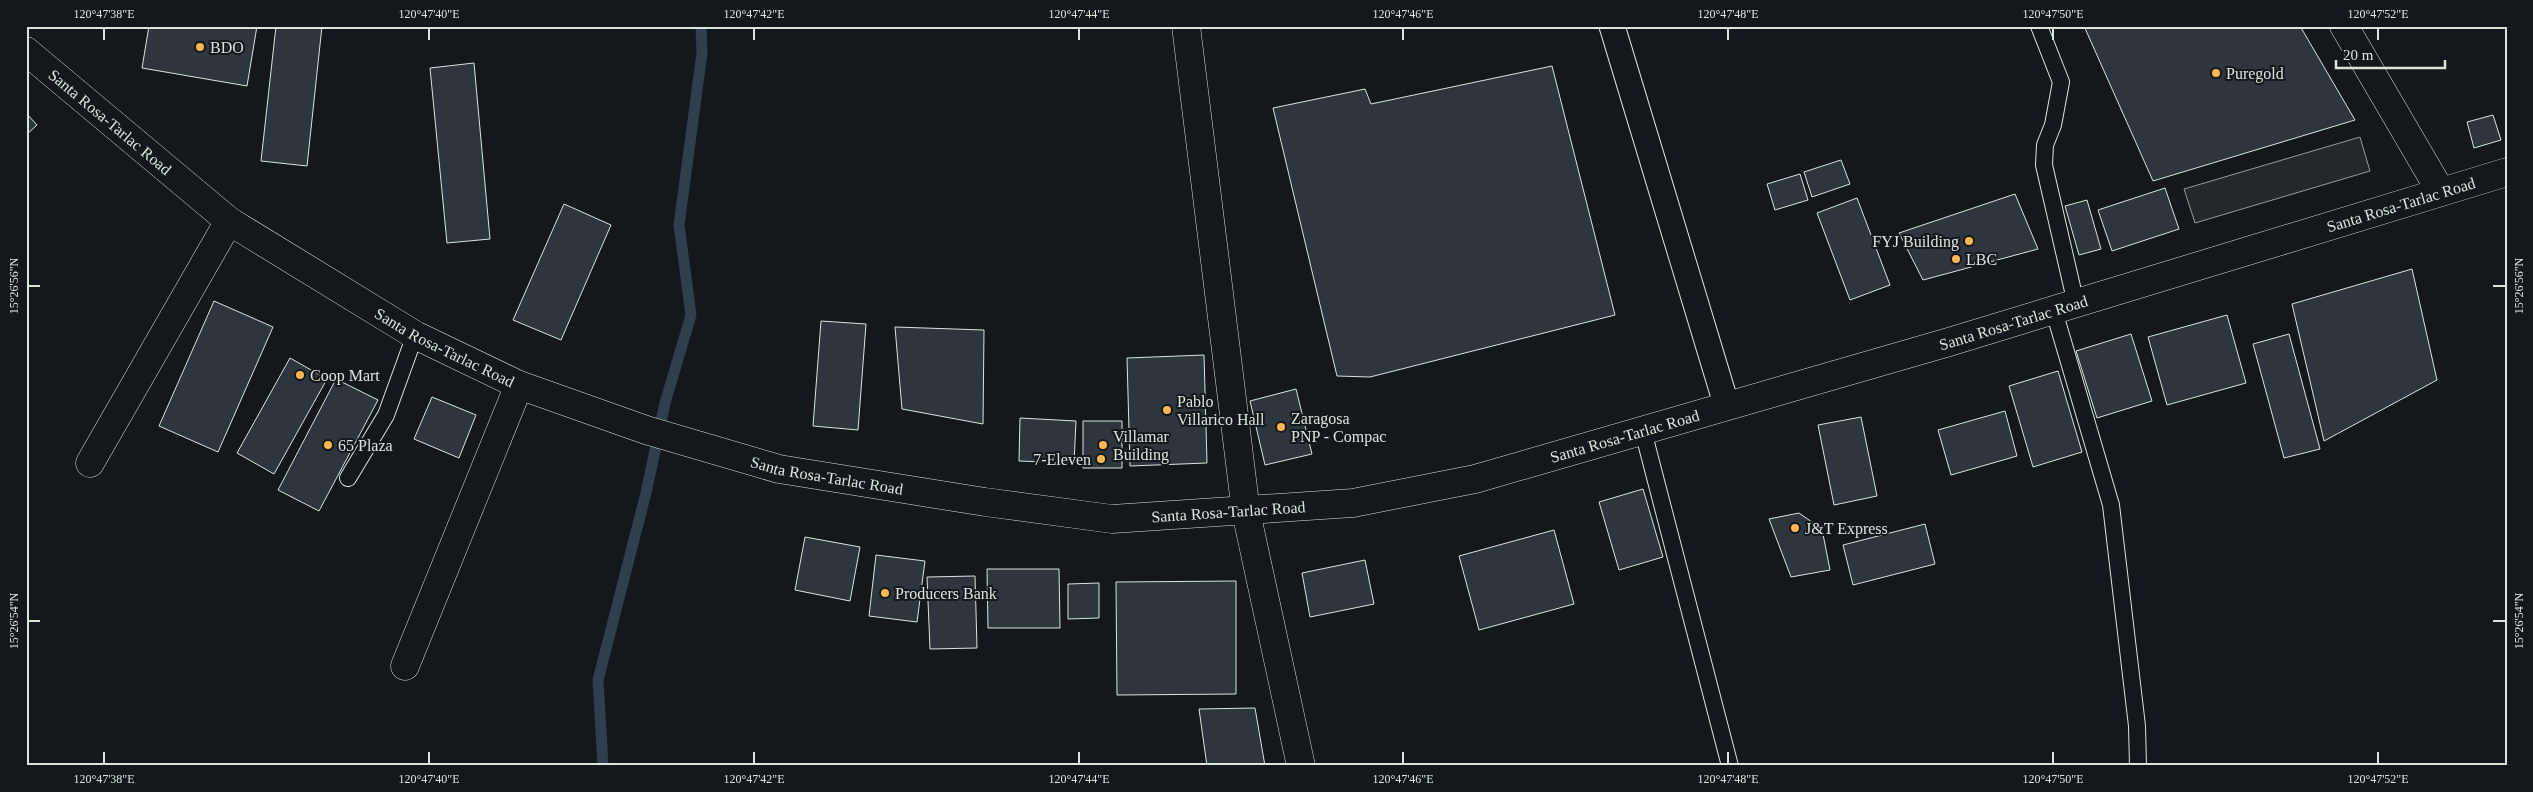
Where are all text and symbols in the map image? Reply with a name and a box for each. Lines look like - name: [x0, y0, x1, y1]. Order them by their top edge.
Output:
- text: 120°47'38"E: [73, 7, 135, 21]
- text: 120°47'40"E: [398, 7, 460, 21]
- text: 120°47'42"E: [723, 7, 785, 21]
- text: 120°47'44"E: [1048, 7, 1110, 21]
- text: 120°47'46"E: [1372, 7, 1434, 21]
- text: 120°47'48"E: [1697, 7, 1759, 21]
- text: 120°47'50"E: [2022, 7, 2084, 21]
- text: 120°47'52"E: [2347, 7, 2409, 21]
- scale bar: [2336, 38, 2444, 70]
- place label: BDO: [210, 39, 244, 56]
- marker: BDO: [194, 41, 206, 53]
- text: 20 m: [2343, 47, 2374, 63]
- place label: Puregold: [2226, 65, 2284, 83]
- street label: Santa Rosa-Tarlac Road: [45, 66, 175, 178]
- marker: Puregold: [2210, 67, 2222, 79]
- street label: Santa Rosa-Tarlac Road: [2325, 174, 2477, 235]
- place label: FYJ Building: [1872, 233, 1959, 251]
- marker: FYJ Building: [1963, 235, 1975, 247]
- place label: LBC: [1966, 251, 1997, 268]
- marker: LBC: [1950, 253, 1962, 265]
- text: 15°26'56"N: [7, 257, 21, 314]
- text: 15°26'56"N: [2512, 257, 2526, 314]
- street label: Santa Rosa-Tarlac Road: [1937, 292, 2090, 353]
- street label: Santa Rosa-Tarlac Road: [372, 305, 517, 390]
- place label: Coop Mart: [310, 367, 380, 385]
- marker: Coop Mart: [294, 369, 306, 381]
- place label: Pablo Villarico Hall: [1177, 393, 1265, 428]
- marker: Pablo Villarico Hall: [1161, 404, 1173, 416]
- street label: Santa Rosa-Tarlac Road: [1548, 407, 1701, 466]
- place label: Zaragosa PNP - Compac: [1291, 410, 1386, 446]
- marker: Zaragosa PNP - Compac: [1275, 421, 1287, 433]
- place label: Villamar Building: [1113, 428, 1170, 464]
- place label: 65 Plaza: [338, 437, 393, 454]
- marker: 65 Plaza: [322, 439, 334, 451]
- marker: Villamar Building: [1097, 439, 1109, 451]
- place label: 7-Eleven: [1033, 451, 1091, 468]
- street label: Santa Rosa-Tarlac Road: [749, 453, 904, 498]
- marker: 7-Eleven: [1095, 453, 1107, 465]
- street label: Santa Rosa-Tarlac Road: [1151, 498, 1306, 525]
- place label: J&T Express: [1805, 520, 1888, 538]
- marker: J&T Express: [1789, 522, 1801, 534]
- place label: Producers Bank: [895, 585, 997, 602]
- marker: Producers Bank: [879, 587, 891, 599]
- text: 15°26'54"N: [7, 592, 21, 649]
- text: 15°26'54"N: [2512, 592, 2526, 649]
- text: 120°47'38"E: [73, 772, 135, 786]
- text: 120°47'40"E: [398, 772, 460, 786]
- text: 120°47'42"E: [723, 772, 785, 786]
- text: 120°47'44"E: [1048, 772, 1110, 786]
- text: 120°47'46"E: [1372, 772, 1434, 786]
- text: 120°47'48"E: [1697, 772, 1759, 786]
- text: 120°47'50"E: [2022, 772, 2084, 786]
- text: 120°47'52"E: [2347, 772, 2409, 786]

